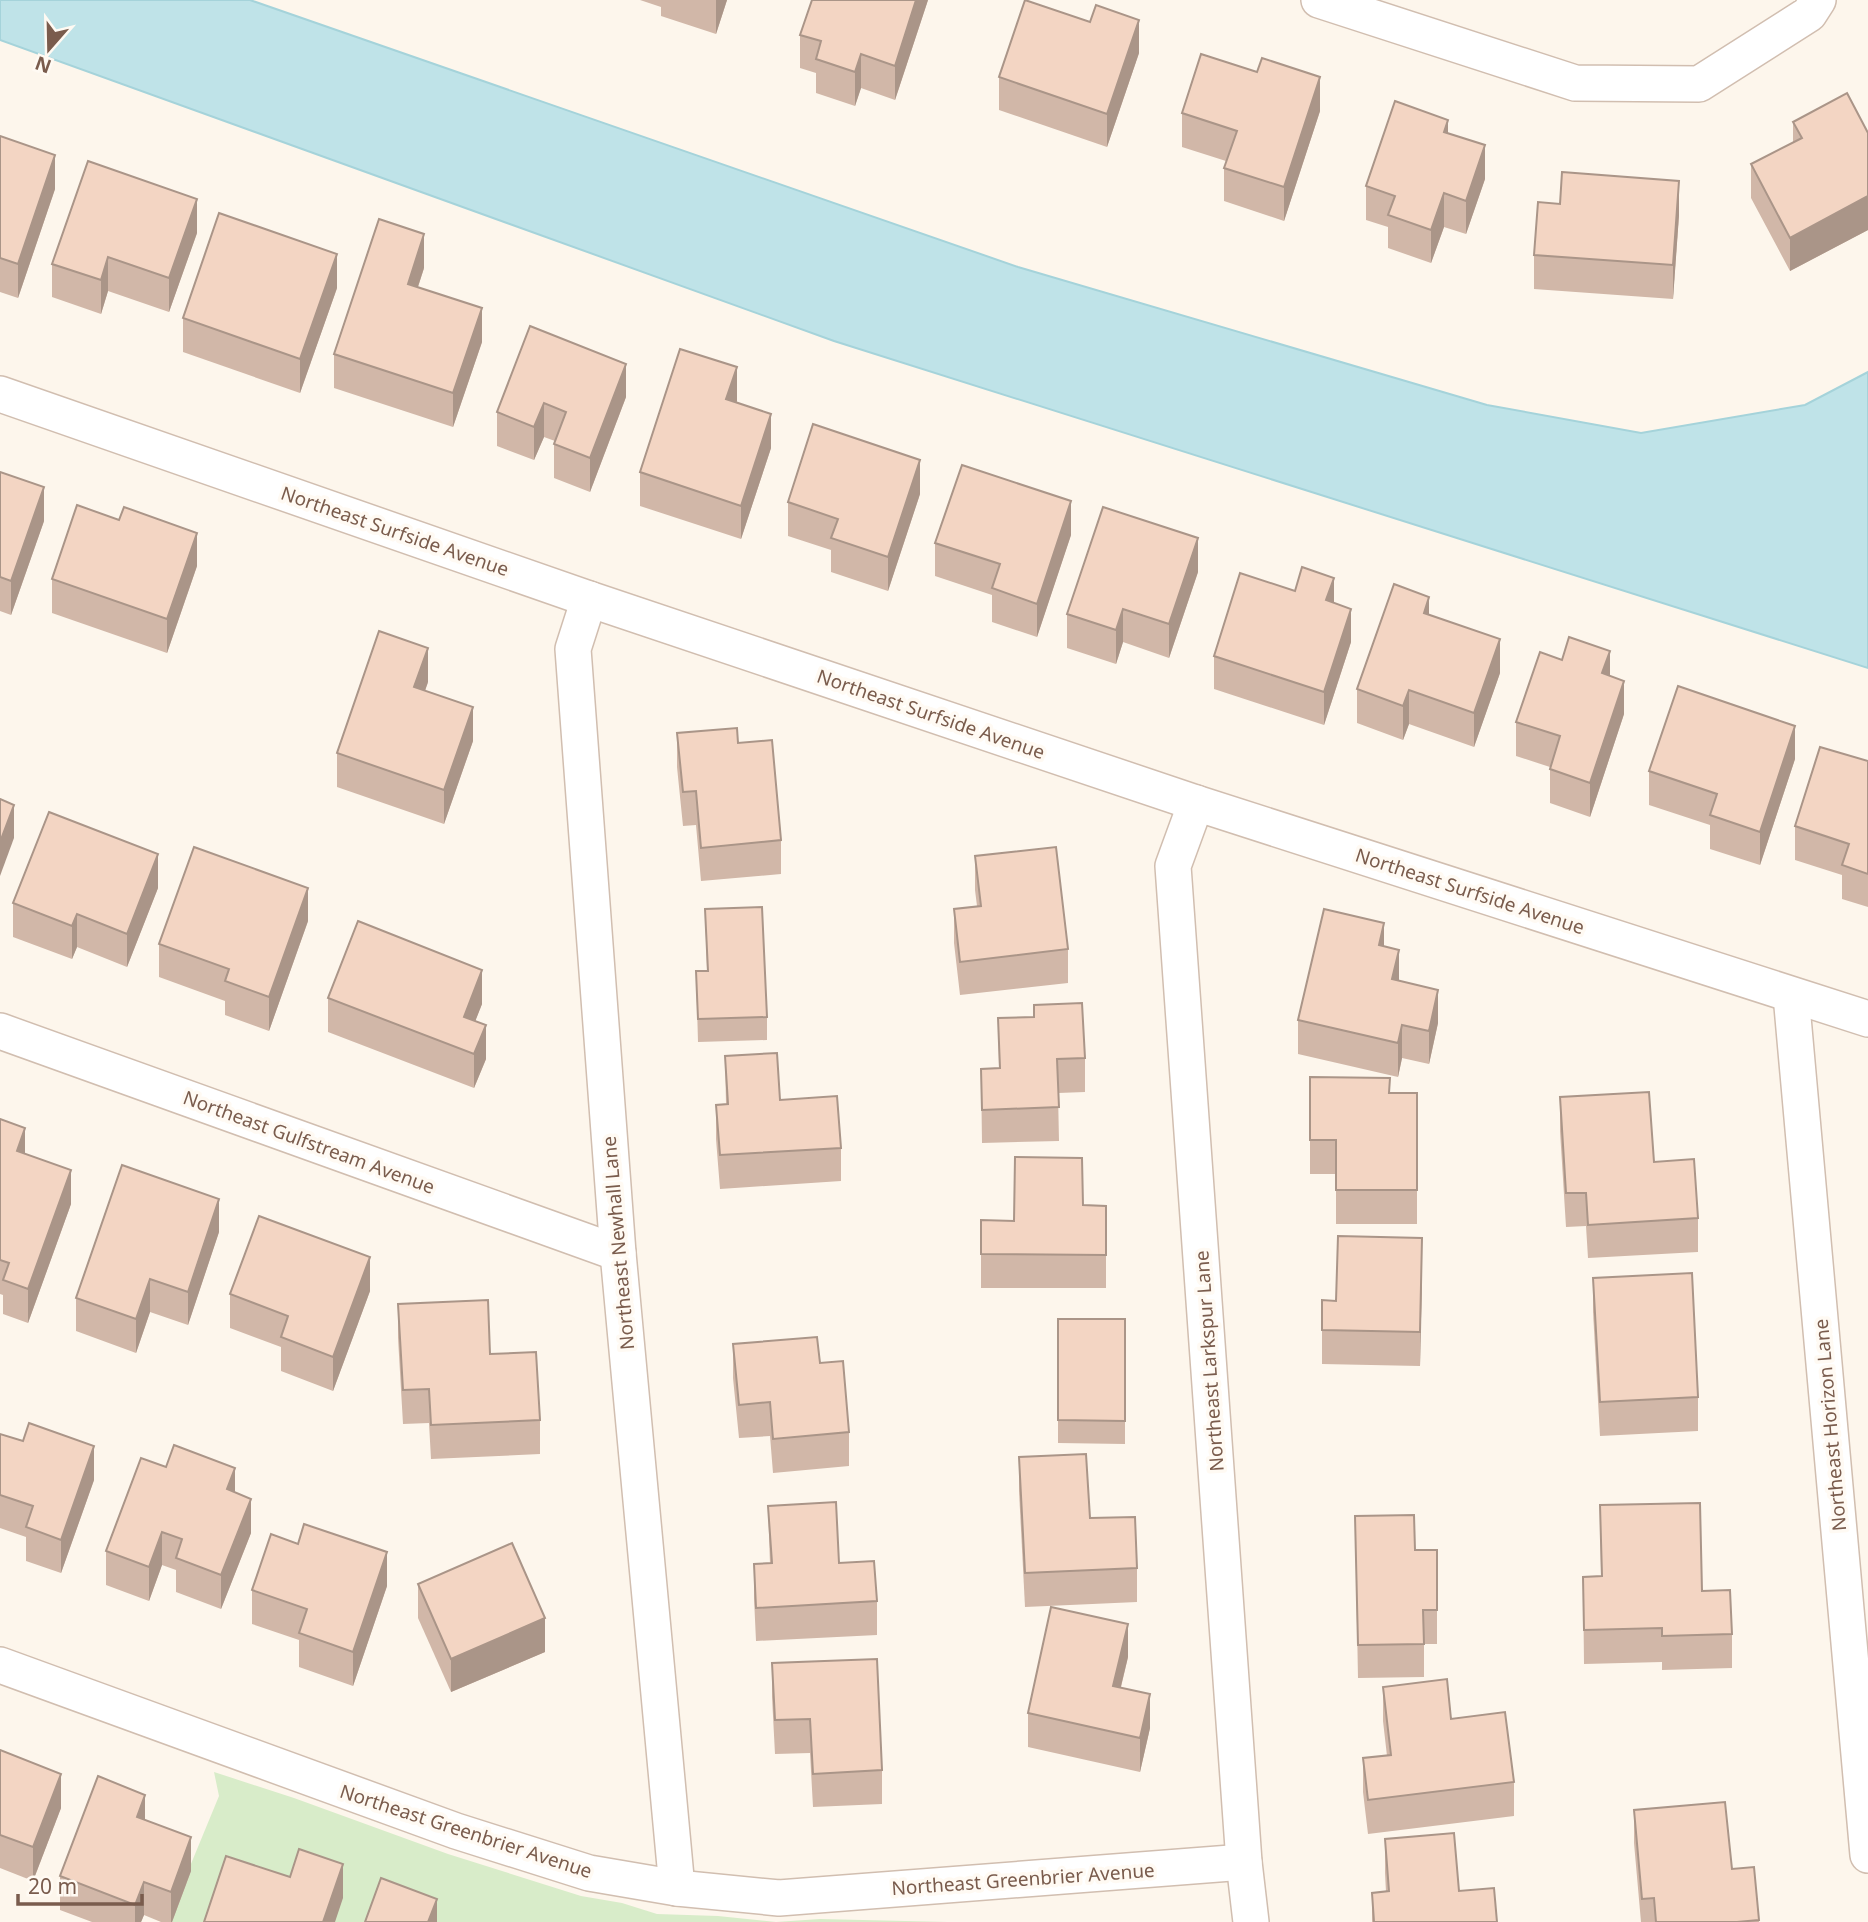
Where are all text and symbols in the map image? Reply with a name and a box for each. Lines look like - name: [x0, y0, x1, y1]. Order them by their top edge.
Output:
- north arrow: [14, 14, 84, 84]
- text: N: [31, 50, 55, 80]
- street label: Northeast Surfside Avenue: [278, 480, 512, 582]
- street label: Northeast Surfside Avenue: [814, 663, 1048, 765]
- street label: Northeast Surfside Avenue: [1352, 842, 1588, 940]
- street label: Northeast Gulfstream Avenue: [180, 1084, 438, 1200]
- street label: Northeast Newhall Lane: [596, 1135, 640, 1351]
- street label: Northeast Larkspur Lane: [1188, 1250, 1230, 1472]
- street label: Northeast Horizon Lane: [1808, 1318, 1852, 1532]
- street label: Northeast Greenbrier Avenue: [337, 1778, 595, 1884]
- street label: Northeast Greenbrier Avenue: [891, 1857, 1155, 1901]
- scale bar: [18, 1862, 142, 1906]
- text: 20 m: [28, 1872, 77, 1900]

